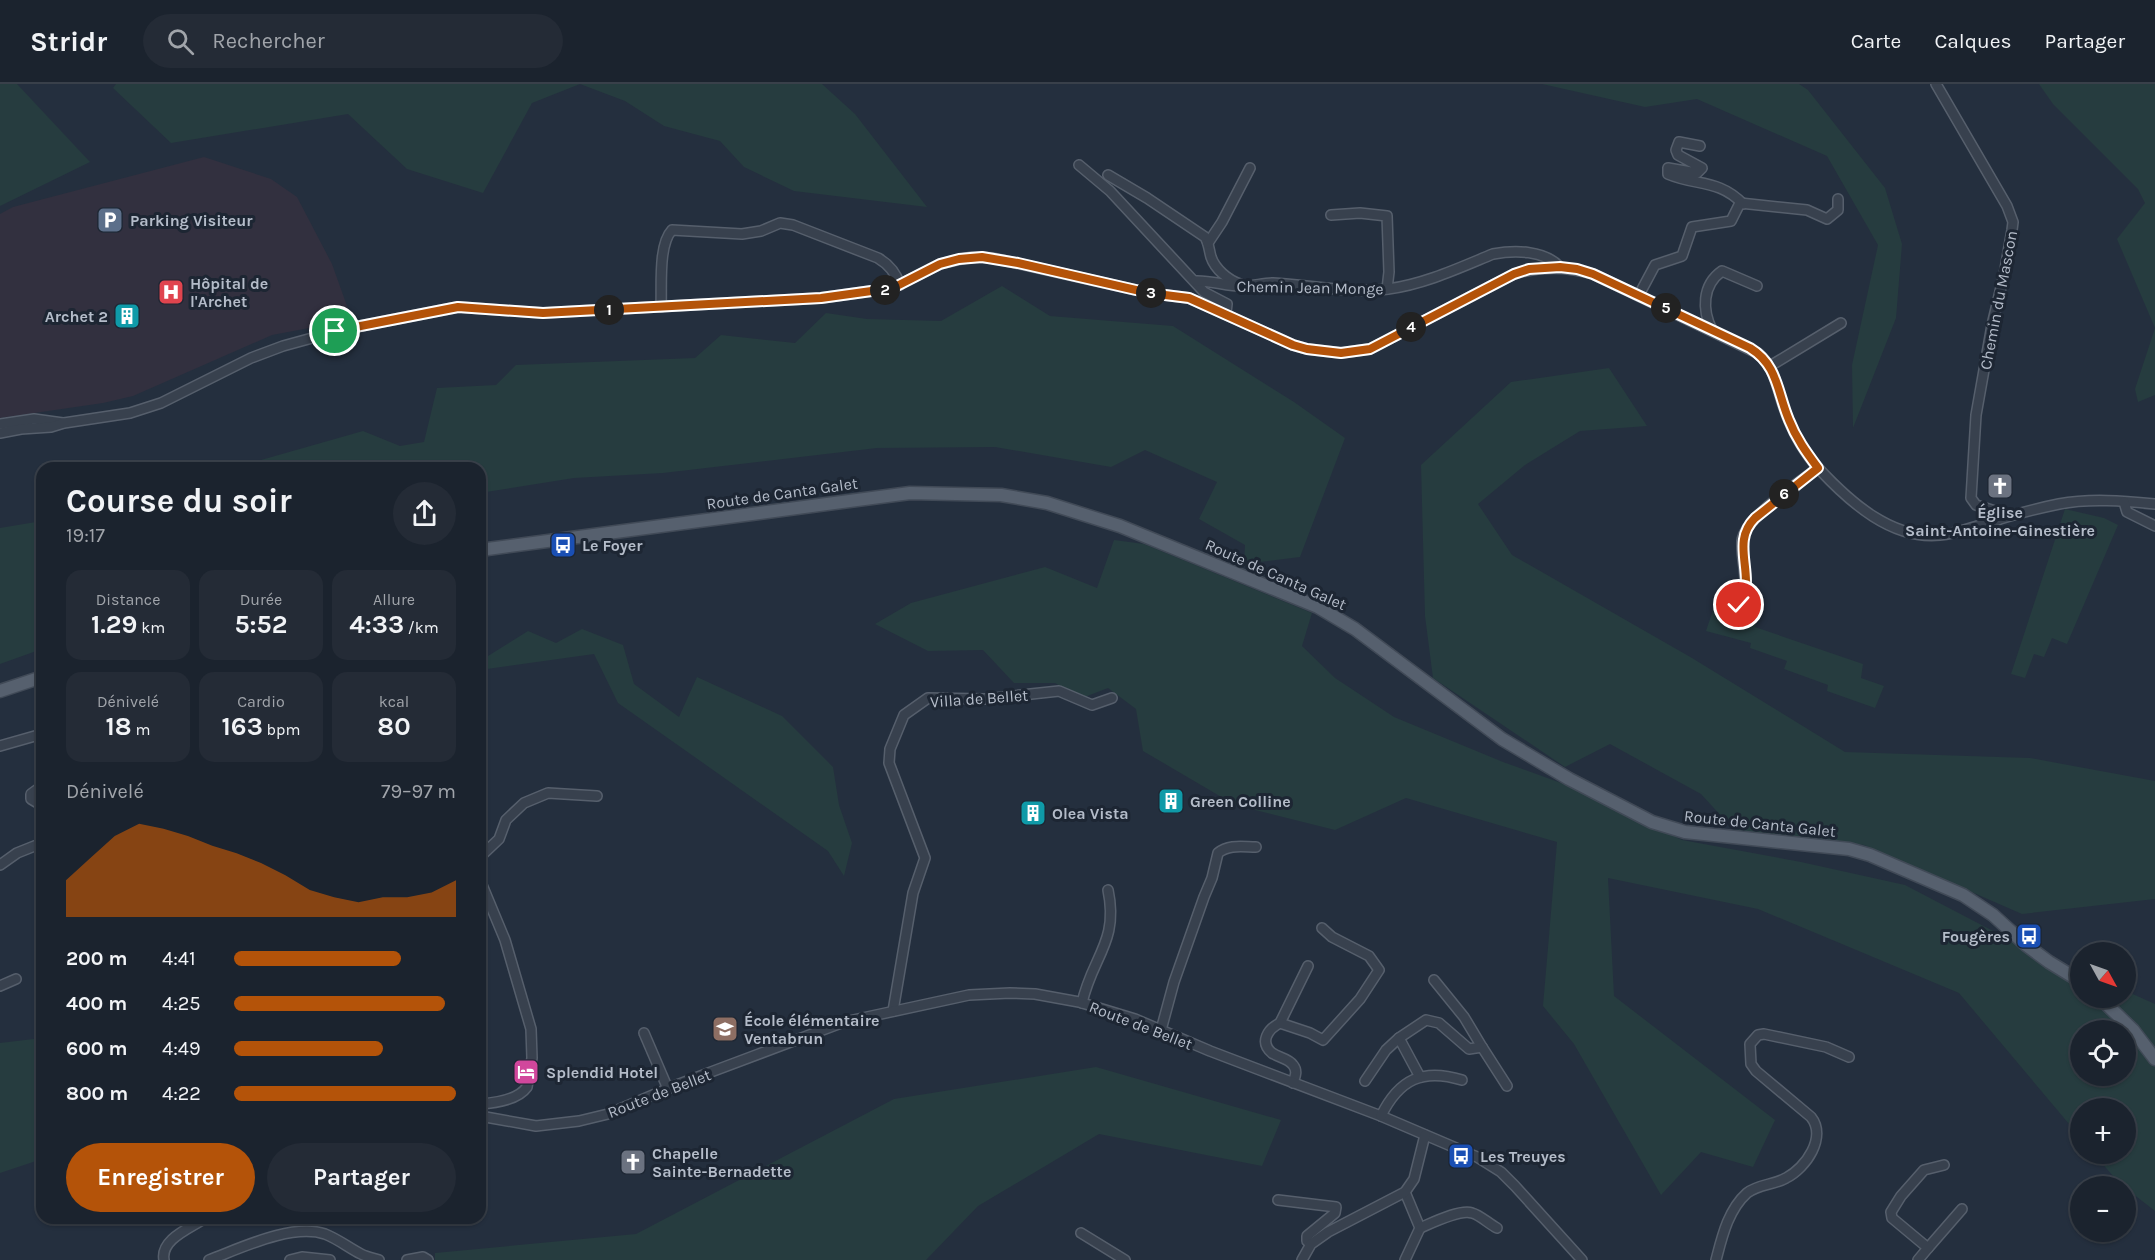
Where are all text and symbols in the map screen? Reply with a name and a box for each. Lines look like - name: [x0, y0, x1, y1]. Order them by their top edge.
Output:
- search box: [143, 14, 563, 68]
- text: Stridr: [30, 25, 107, 58]
- icon: search: [164, 25, 197, 58]
- text: Rechercher: [212, 28, 325, 54]
- text: Carte: [1851, 29, 1901, 53]
- text: Calques: [1934, 29, 2012, 53]
- text: Partager: [2045, 29, 2125, 53]
- parking icon: Parking Visiteur: [95, 205, 125, 235]
- place label: Parking Visiteur: [130, 211, 253, 230]
- street label: Chemin du Mascon: [1976, 229, 2021, 371]
- place label: Hôpital de l'Archet: [190, 274, 268, 311]
- pin: 2: [870, 275, 900, 305]
- hospital icon: Hôpital de l'Archet: [156, 277, 186, 307]
- street label: Chemin Jean Monge: [1236, 277, 1384, 298]
- pin: 3: [1136, 278, 1166, 308]
- text: 2: [880, 280, 890, 299]
- text: 3: [1146, 283, 1156, 302]
- pin: 5: [1651, 293, 1681, 323]
- pin: 1: [594, 295, 624, 325]
- text: 5: [1661, 298, 1671, 317]
- text: 1: [606, 300, 612, 319]
- building icon: Archet 2: [112, 301, 142, 331]
- pin: [309, 305, 360, 356]
- place label: Archet 2: [45, 307, 108, 326]
- pin: 4: [1396, 312, 1426, 342]
- icon: arrive: [318, 314, 351, 347]
- text: 4: [1406, 317, 1416, 336]
- church icon: Église Saint-Antoine-Ginestière: [1985, 471, 2015, 501]
- street label: Route de Canta Galet: [705, 473, 859, 514]
- pin: 6: [1769, 479, 1799, 509]
- text: Course du soir: [66, 482, 292, 520]
- button: share: [393, 482, 456, 545]
- text: 6: [1779, 484, 1789, 503]
- place label: Église Saint-Antoine-Ginestière: [1905, 503, 2095, 540]
- text: 19:17: [66, 524, 105, 547]
- bus stop icon: Le Foyer: [548, 530, 578, 560]
- street label: Route de Canta Galet: [1202, 535, 1349, 614]
- place label: Le Foyer: [582, 536, 643, 555]
- pin: [1713, 579, 1764, 630]
- icon: check: [1722, 588, 1755, 621]
- text: Distance: [96, 590, 160, 609]
- text: Durée: [240, 590, 282, 609]
- text: Allure: [373, 590, 415, 609]
- text: 1.29: [91, 609, 137, 640]
- text: 5:52: [234, 609, 288, 640]
- text: 4:33: [349, 609, 404, 640]
- text: km: [137, 618, 165, 637]
- text: /km: [404, 618, 439, 637]
- street label: Villa de Bellet: [929, 686, 1029, 711]
- text: Dénivelé: [97, 692, 159, 711]
- text: Cardio: [237, 692, 285, 711]
- text: kcal: [379, 692, 409, 711]
- text: 18: [106, 711, 132, 742]
- text: 163: [222, 711, 263, 742]
- text: 80: [377, 711, 411, 742]
- text: m: [132, 720, 150, 739]
- text: bpm: [263, 720, 300, 739]
- text: Dénivelé: [66, 780, 144, 803]
- text: 79–97 m: [381, 780, 456, 803]
- building icon: Green Colline: [1156, 786, 1186, 816]
- place label: Green Colline: [1190, 792, 1291, 811]
- building icon: Olea Vista: [1018, 798, 1048, 828]
- place label: Olea Vista: [1052, 804, 1129, 823]
- street label: Route de Canta Galet: [1683, 806, 1837, 841]
- bus stop icon: Fougères: [2014, 921, 2044, 951]
- place label: Fougères: [1942, 927, 2010, 946]
- north arrow: [2070, 942, 2136, 1008]
- map controls: [2070, 942, 2136, 1242]
- text: 200 m: [66, 947, 127, 970]
- text: 4:41: [162, 947, 196, 970]
- text: 400 m: [66, 992, 127, 1015]
- text: 4:25: [162, 992, 201, 1015]
- street label: Route de Bellet: [1086, 997, 1195, 1054]
- place label: École élémentaire Ventabrun: [744, 1011, 879, 1048]
- school or university icon: École élémentaire Ventabrun: [710, 1014, 740, 1044]
- button: locate: [2070, 1020, 2136, 1086]
- text: 600 m: [66, 1037, 127, 1060]
- text: 4:49: [162, 1037, 201, 1060]
- hotel icon: Splendid Hotel: [511, 1057, 541, 1087]
- place label: Splendid Hotel: [546, 1063, 658, 1082]
- street label: Route de Bellet: [605, 1065, 714, 1122]
- text: 800 m: [66, 1082, 128, 1105]
- text: 4:22: [162, 1082, 201, 1105]
- button: +: [2070, 1098, 2136, 1164]
- bus stop icon: Les Treuyes: [1446, 1141, 1476, 1171]
- button: Enregistrer: [66, 1143, 255, 1212]
- button: Partager: [267, 1143, 456, 1212]
- place label: Chapelle Sainte-Bernadette: [652, 1144, 791, 1181]
- church icon: Chapelle Sainte-Bernadette: [618, 1147, 648, 1177]
- place label: Les Treuyes: [1480, 1147, 1566, 1166]
- button: −: [2070, 1176, 2136, 1242]

